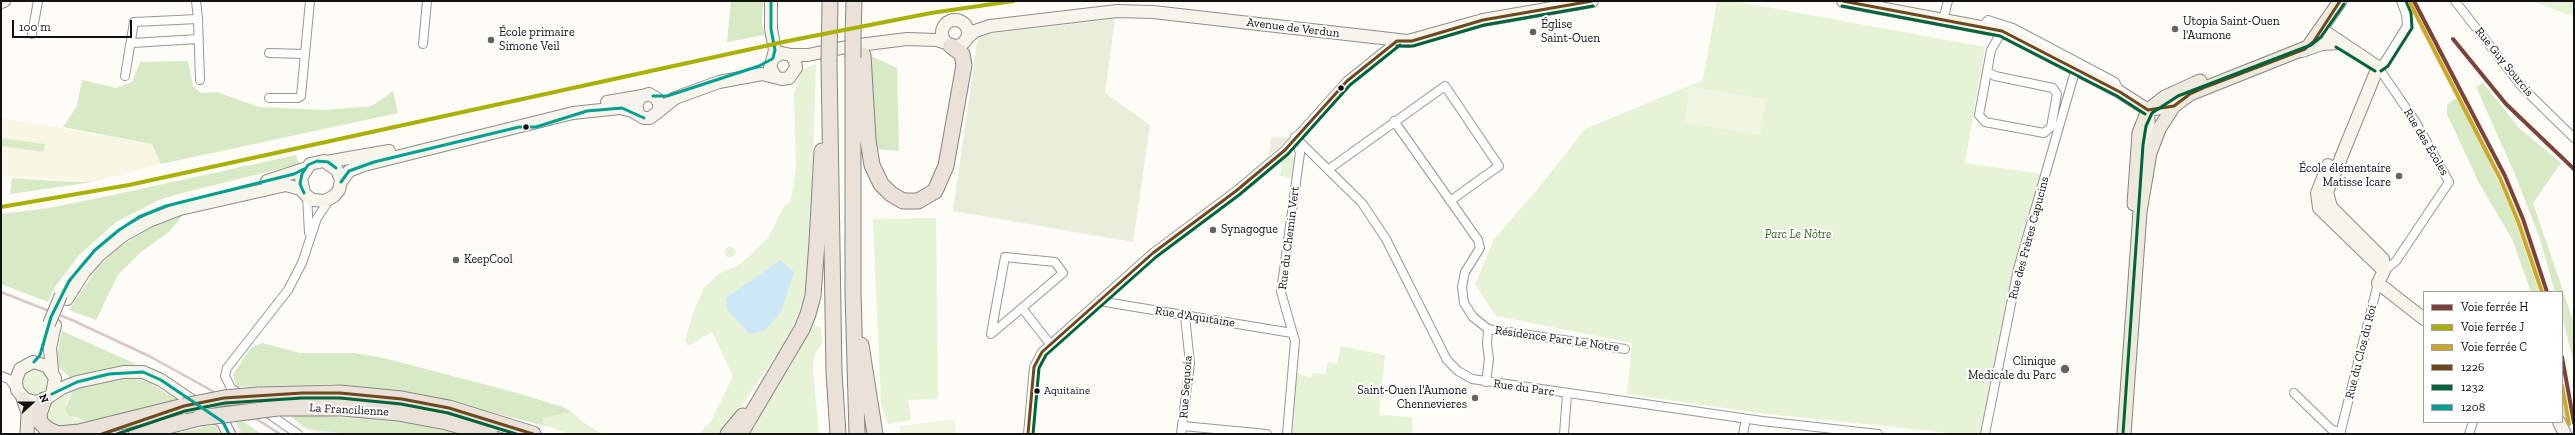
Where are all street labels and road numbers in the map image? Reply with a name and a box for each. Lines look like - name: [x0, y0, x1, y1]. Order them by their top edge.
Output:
- street label: Avenue de Verdun: [1246, 15, 1340, 41]
- street label: Rue Guy Sourcis: [2472, 25, 2536, 99]
- street label: Rue des Écoles: [2400, 106, 2452, 178]
- street label: Rue des Frères Capucins: [2006, 175, 2052, 301]
- street label: Rue du Chemin Vert: [1276, 185, 1302, 291]
- street label: Rue du Clos du Roi: [2342, 303, 2380, 401]
- street label: Rue d'Aquitaine: [1154, 304, 1236, 330]
- street label: Résidence Parc Le Notre: [1494, 323, 1620, 355]
- street label: Rue Sequoia: [1177, 355, 1195, 419]
- street label: Rue du Parc: [1492, 377, 1556, 399]
- street label: La Francilienne: [309, 401, 389, 419]

